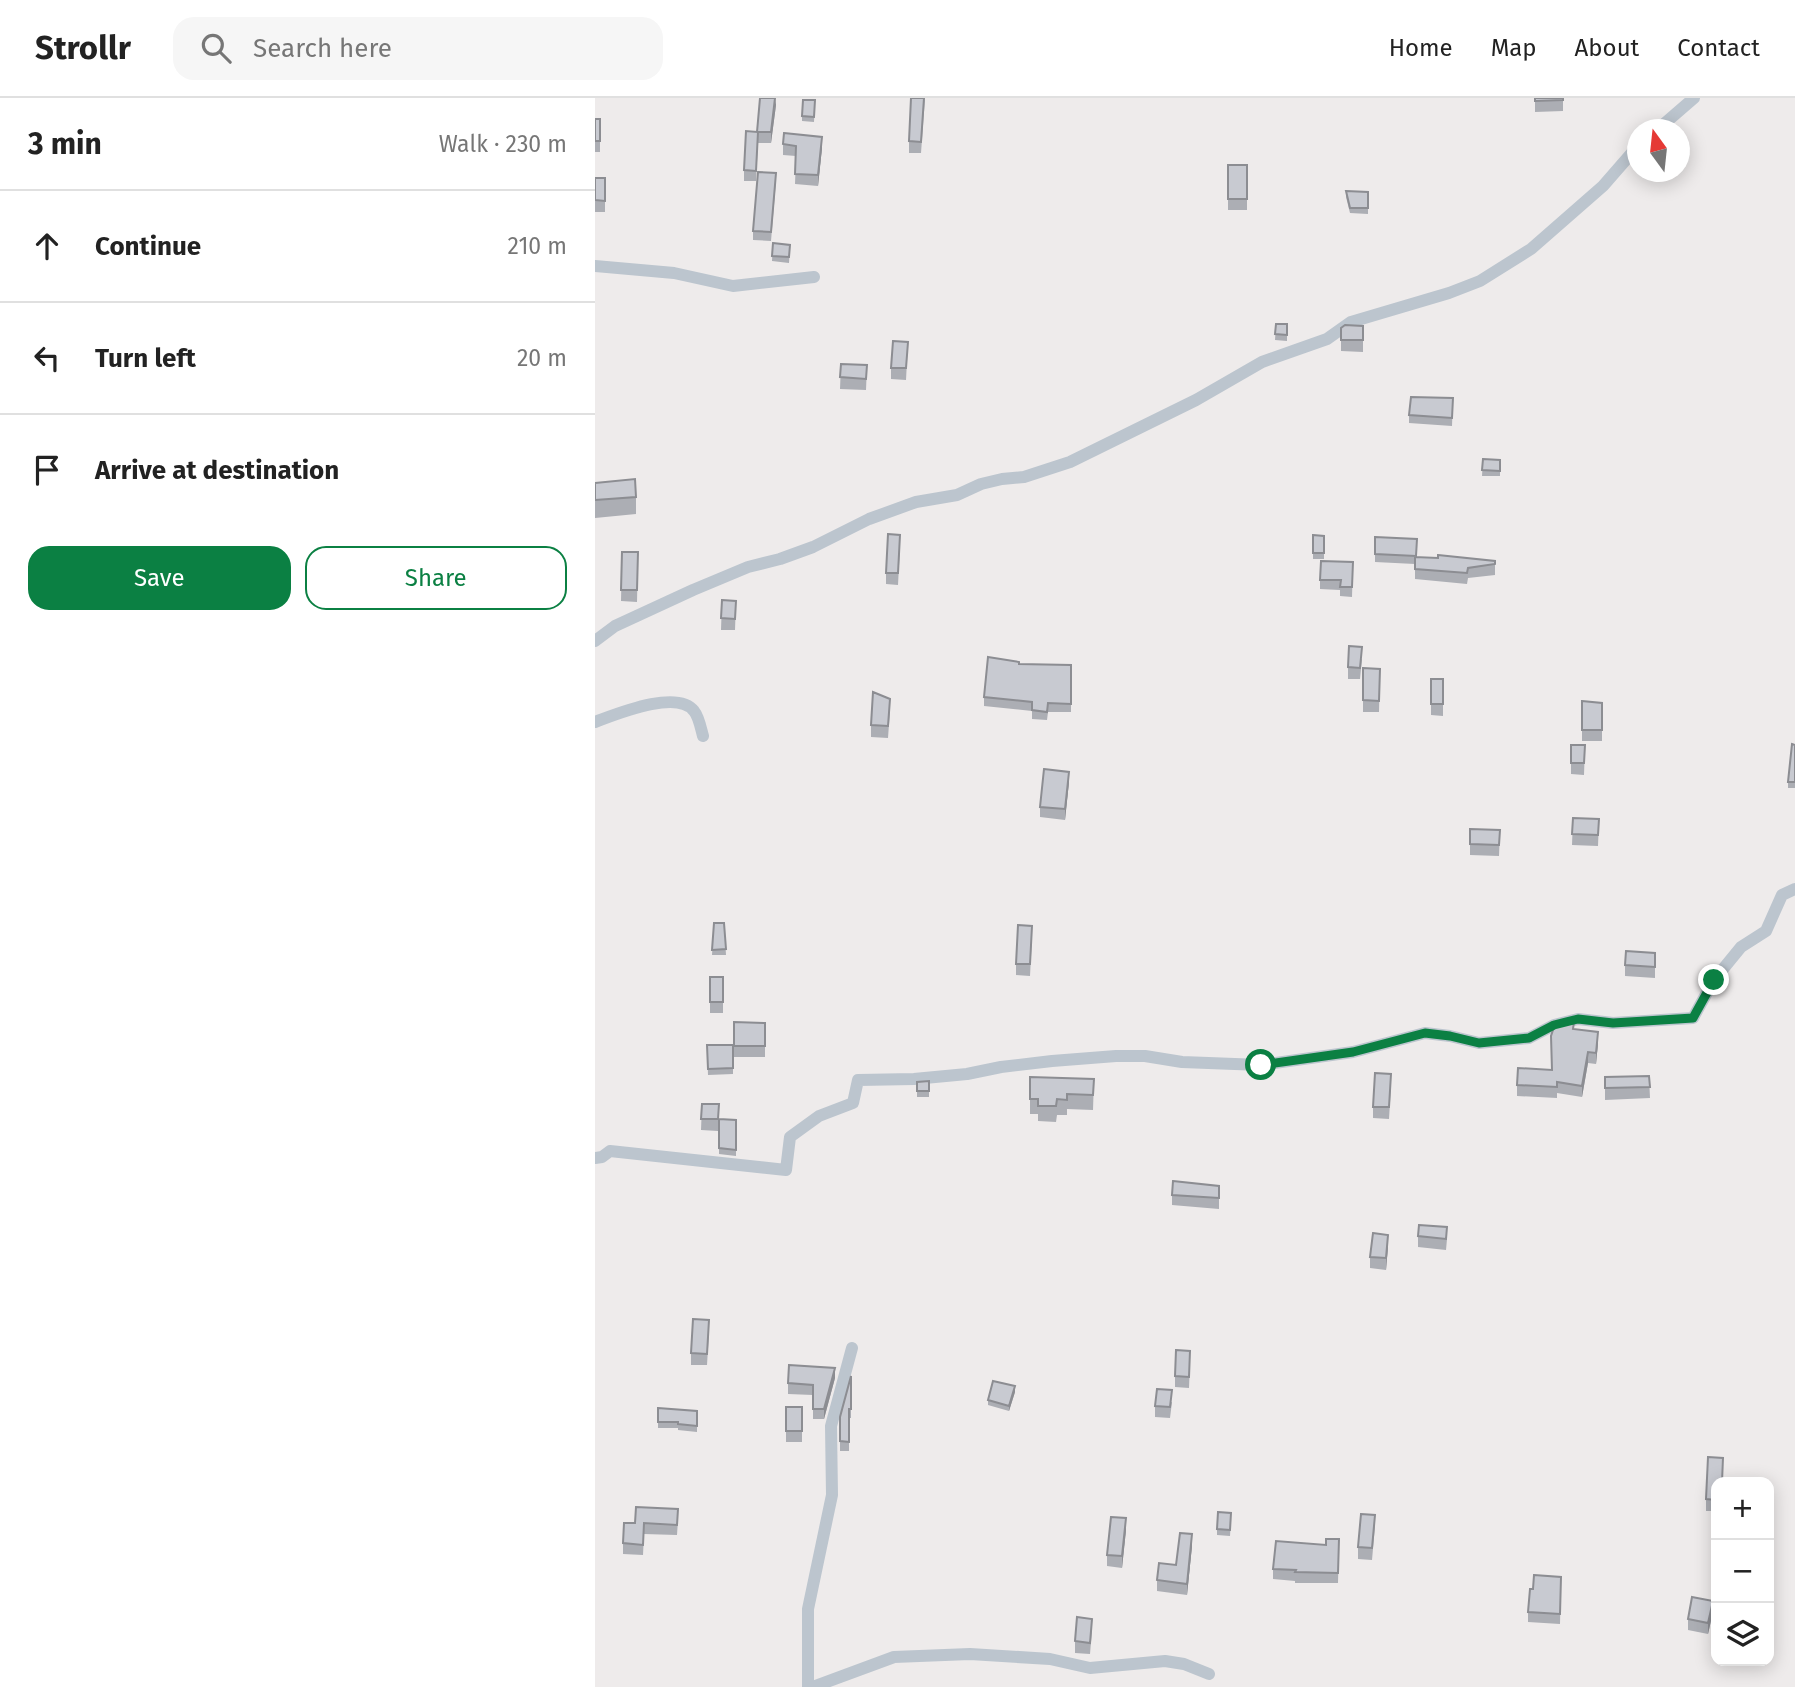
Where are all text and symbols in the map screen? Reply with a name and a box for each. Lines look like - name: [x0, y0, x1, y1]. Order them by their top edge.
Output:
- search box: [173, 17, 663, 80]
- text: Strollr: [35, 28, 131, 68]
- icon: search: [197, 29, 235, 67]
- text: Search here: [253, 33, 392, 64]
- text: Home: [1389, 34, 1453, 62]
- text: Map: [1491, 34, 1537, 62]
- text: About: [1575, 34, 1639, 62]
- text: Contact: [1677, 34, 1760, 62]
- north arrow: [1627, 119, 1690, 182]
- text: 3 min: [28, 126, 102, 162]
- text: Walk · 230 m: [439, 130, 567, 158]
- icon: ahead: [28, 227, 66, 265]
- text: Continue: [95, 231, 201, 262]
- text: 210 m: [508, 232, 567, 260]
- icon: left: [28, 339, 66, 377]
- text: Turn left: [95, 343, 196, 374]
- text: 20 m: [517, 344, 567, 372]
- icon: arrive: [28, 451, 66, 489]
- text: Arrive at destination: [95, 455, 339, 486]
- button: Save: [28, 546, 291, 610]
- button: Share: [305, 546, 567, 610]
- route end: [1698, 964, 1729, 995]
- route start: [1245, 1049, 1276, 1080]
- map controls: [1711, 1477, 1774, 1666]
- button: +: [1711, 1477, 1774, 1540]
- button: −: [1711, 1540, 1774, 1603]
- button: layers: [1711, 1603, 1774, 1666]

